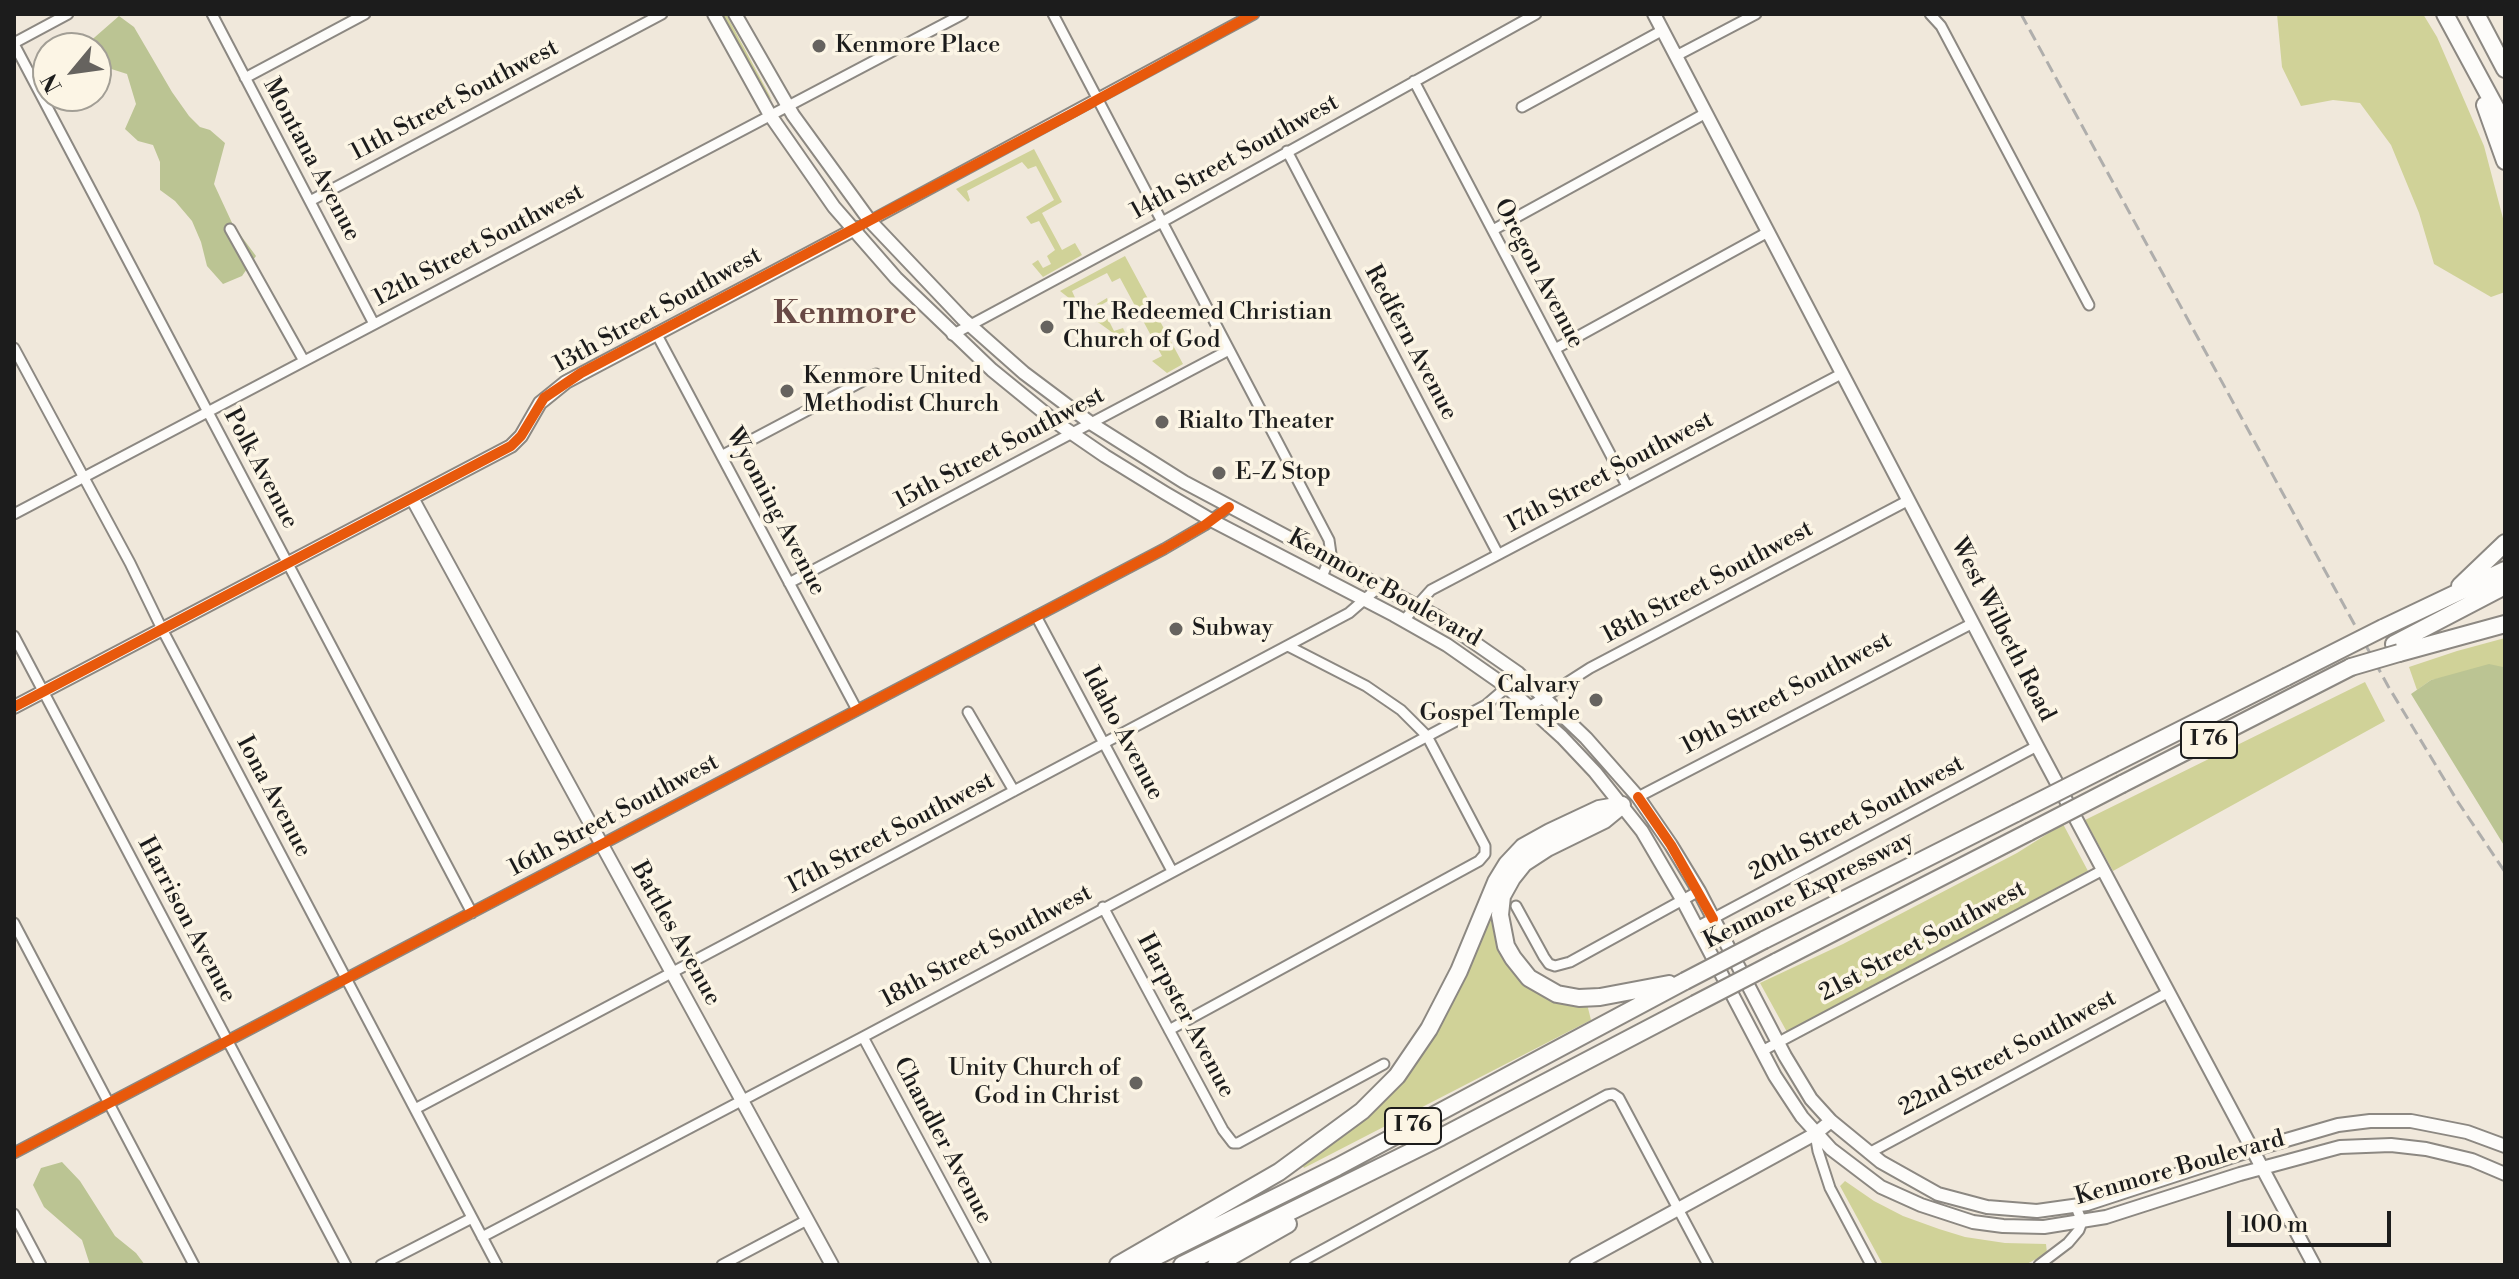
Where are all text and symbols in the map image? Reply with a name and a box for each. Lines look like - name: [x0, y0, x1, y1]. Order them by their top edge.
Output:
- north arrow: [32, 32, 112, 112]
- place label: Kenmore Place: [835, 32, 1000, 60]
- street label: 11th Street Southwest: [346, 34, 564, 168]
- marker: Kenmore Place: [810, 37, 828, 55]
- text: N: [36, 69, 68, 97]
- street label: Montana Avenue: [256, 74, 366, 246]
- street label: 14th Street Southwest: [1126, 89, 1344, 227]
- street label: 12th Street Southwest: [369, 178, 589, 314]
- street label: Oregon Avenue: [1486, 194, 1590, 354]
- street label: 13th Street Southwest: [549, 242, 767, 380]
- street label: Redfern Avenue: [1357, 260, 1463, 426]
- district label: Kenmore: [773, 296, 917, 334]
- place label: The Redeemed Christian Church of God: [1063, 299, 1332, 355]
- marker: The Redeemed Christian Church of God: [1038, 318, 1056, 336]
- place label: Kenmore United Methodist Church: [803, 363, 999, 419]
- marker: Kenmore United Methodist Church: [778, 382, 796, 400]
- street label: 15th Street Southwest: [890, 382, 1110, 516]
- street label: Polk Avenue: [216, 404, 304, 534]
- street label: 17th Street Southwest: [1501, 406, 1719, 540]
- place label: Rialto Theater: [1178, 408, 1334, 436]
- marker: Rialto Theater: [1153, 413, 1171, 431]
- street label: Wyoming Avenue: [719, 423, 831, 601]
- place label: E-Z Stop: [1235, 459, 1331, 487]
- marker: E-Z Stop: [1210, 464, 1228, 482]
- street label: 18th Street Southwest: [1598, 515, 1818, 651]
- street label: Kenmore Boulevard: [1282, 524, 1486, 654]
- street label: West Wilbeth Road: [1943, 534, 2061, 726]
- place label: Subway: [1192, 615, 1273, 643]
- marker: Subway: [1167, 620, 1185, 638]
- street label: 19th Street Southwest: [1677, 626, 1897, 762]
- street label: Idaho Avenue: [1075, 662, 1169, 806]
- place label: Calvary Gospel Temple: [1419, 672, 1580, 728]
- marker: Calvary Gospel Temple: [1587, 691, 1605, 709]
- road number: I 76: [2181, 722, 2237, 758]
- street label: Iona Avenue: [229, 731, 317, 863]
- street label: 16th Street Southwest: [504, 748, 724, 884]
- street label: 20th Street Southwest: [1745, 750, 1969, 888]
- street label: 17th Street Southwest: [782, 767, 1000, 901]
- street label: Kenmore Expressway: [1699, 825, 1919, 957]
- street label: Harrison Avenue: [130, 832, 242, 1008]
- street label: Battles Avenue: [624, 857, 726, 1011]
- street label: 21st Street Southwest: [1815, 875, 2031, 1009]
- street label: 18th Street Southwest: [877, 879, 1097, 1015]
- street label: Harpster Avenue: [1130, 929, 1240, 1103]
- street label: 22nd Street Southwest: [1894, 984, 2122, 1124]
- street label: Chandler Avenue: [886, 1053, 998, 1229]
- place label: Unity Church of God in Christ: [948, 1055, 1120, 1111]
- marker: Unity Church of God in Christ: [1127, 1074, 1145, 1092]
- road number: I 76: [1385, 1108, 1441, 1144]
- street label: Kenmore Boulevard: [2072, 1125, 2288, 1213]
- scale bar: [2231, 1195, 2395, 1245]
- text: 100 m: [2241, 1210, 2308, 1240]

